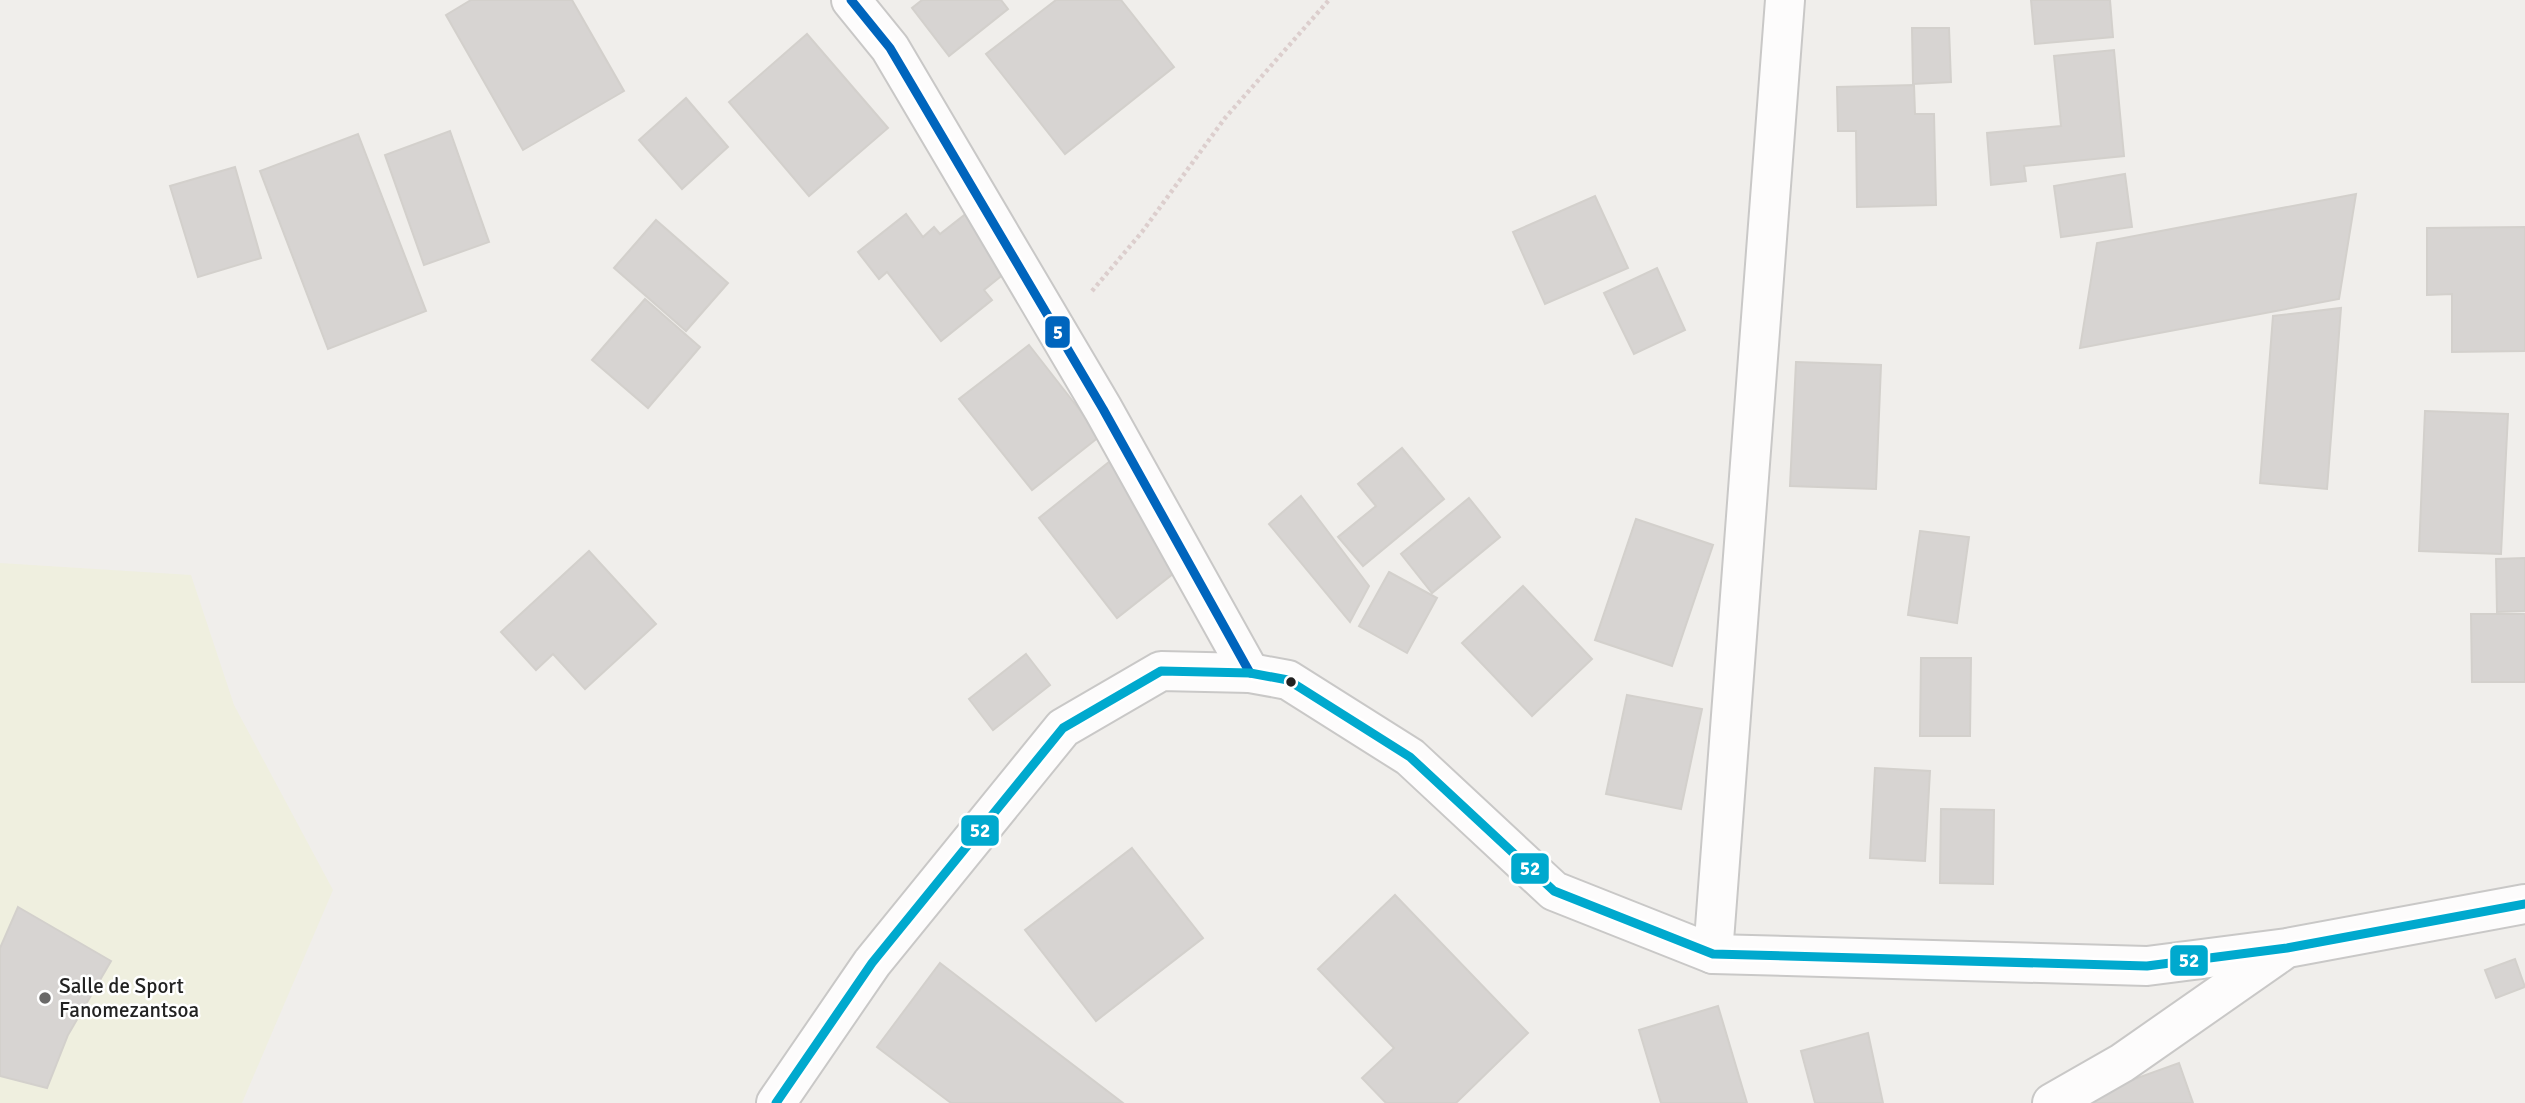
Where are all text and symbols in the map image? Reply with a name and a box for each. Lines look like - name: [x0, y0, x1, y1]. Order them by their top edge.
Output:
- line badge: 5: [1044, 315, 1071, 349]
- text: 5: [1053, 321, 1063, 345]
- unlabelled marker: [1284, 675, 1298, 689]
- line badge: 52: [960, 814, 1000, 847]
- text: 52: [970, 819, 990, 843]
- line badge: 52: [1510, 852, 1550, 885]
- text: 52: [1520, 857, 1540, 881]
- line badge: 52: [2169, 944, 2209, 977]
- text: 52: [2179, 949, 2199, 973]
- place label: Salle de Sport Fanomezantsoa: [59, 973, 199, 1023]
- marker: Salle de Sport Fanomezantsoa: [37, 990, 53, 1006]

